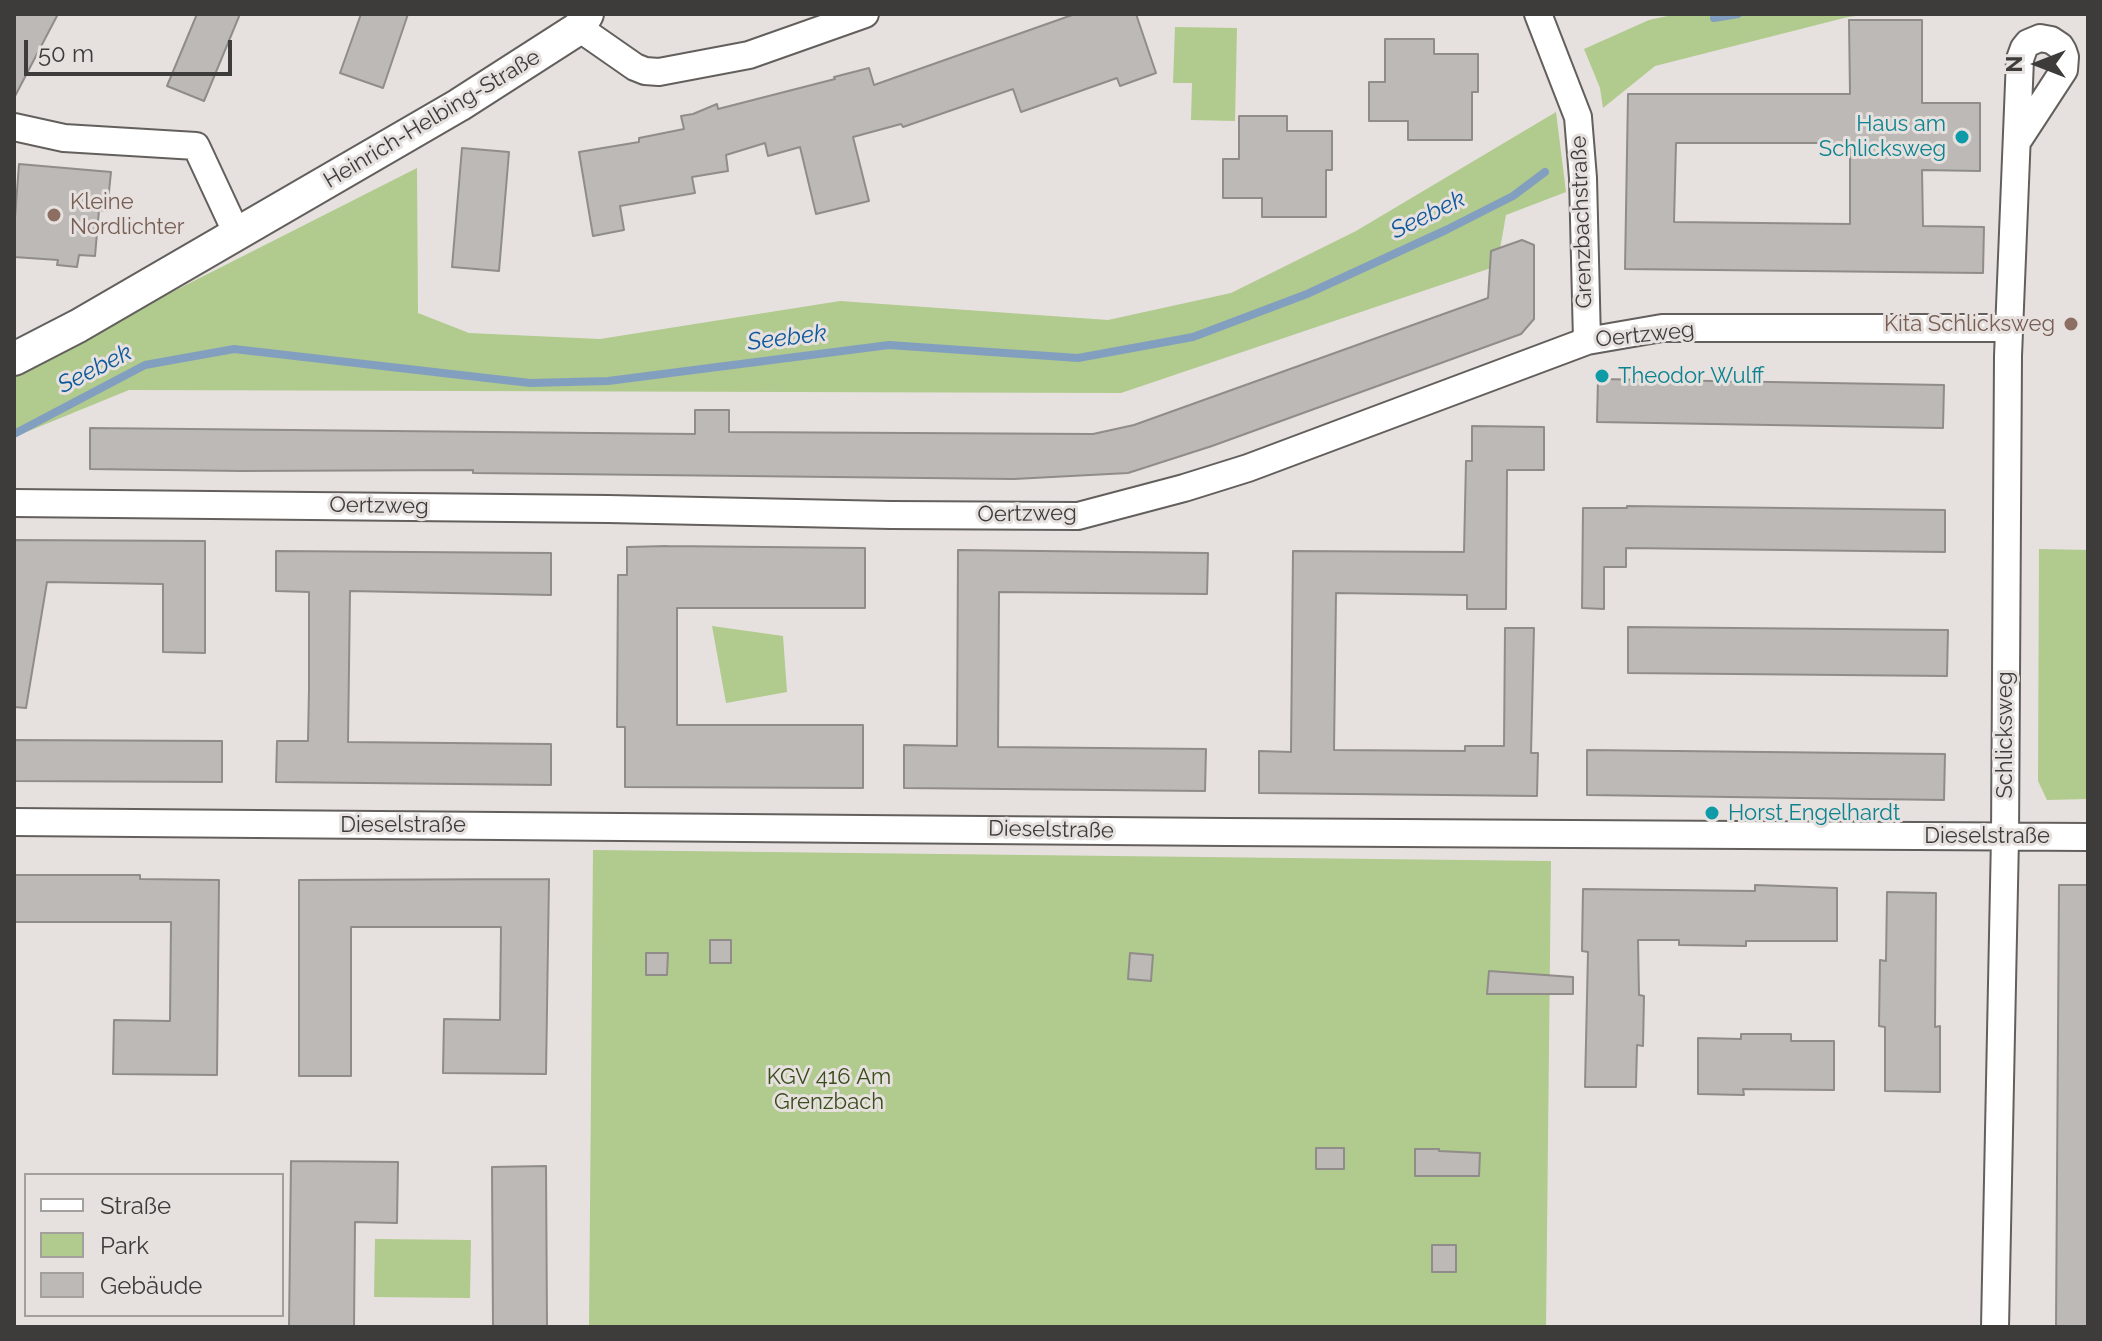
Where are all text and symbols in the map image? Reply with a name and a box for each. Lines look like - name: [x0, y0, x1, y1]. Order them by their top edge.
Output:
- scale bar: [28, 24, 236, 74]
- north arrow: [1998, 24, 2078, 104]
- text: 50 m: [38, 39, 94, 68]
- street label: Heinrich-Helbing-Straße: [319, 44, 545, 194]
- text: N: [2001, 56, 2027, 72]
- place label: Haus am Schlicksweg: [1819, 111, 1946, 162]
- marker: Haus am Schlicksweg: [1953, 128, 1971, 146]
- street label: Grenzbachstraße: [1566, 135, 1598, 309]
- water label: Seebek: [1386, 185, 1470, 245]
- place label: Kleine Nordlichter: [70, 189, 184, 240]
- marker: Kleine Nordlichter: [45, 206, 63, 224]
- place label: Kita Schlicksweg: [1884, 311, 2055, 337]
- marker: Kita Schlicksweg: [2062, 315, 2080, 333]
- street label: Oertzweg: [1594, 317, 1696, 353]
- water label: Seebek: [746, 319, 828, 357]
- water label: Seebek: [53, 338, 137, 400]
- place label: Theodor Wulff: [1618, 363, 1764, 389]
- marker: Theodor Wulff: [1593, 367, 1611, 385]
- street label: Oertzweg: [329, 492, 429, 520]
- street label: Oertzweg: [977, 500, 1077, 528]
- street label: Schlicksweg: [1992, 671, 2018, 799]
- place label: Horst Engelhardt: [1728, 800, 1900, 826]
- marker: Horst Engelhardt: [1703, 804, 1721, 822]
- street label: Dieselstraße: [340, 812, 466, 838]
- street label: Dieselstraße: [988, 816, 1114, 844]
- street label: Dieselstraße: [1924, 823, 2050, 849]
- park label: KGV 416 Am Grenzbach: [767, 1064, 891, 1116]
- legend: [24, 1173, 284, 1317]
- text: Straße: [100, 1191, 171, 1220]
- text: Park: [100, 1231, 149, 1260]
- text: Gebäude: [100, 1271, 202, 1300]

